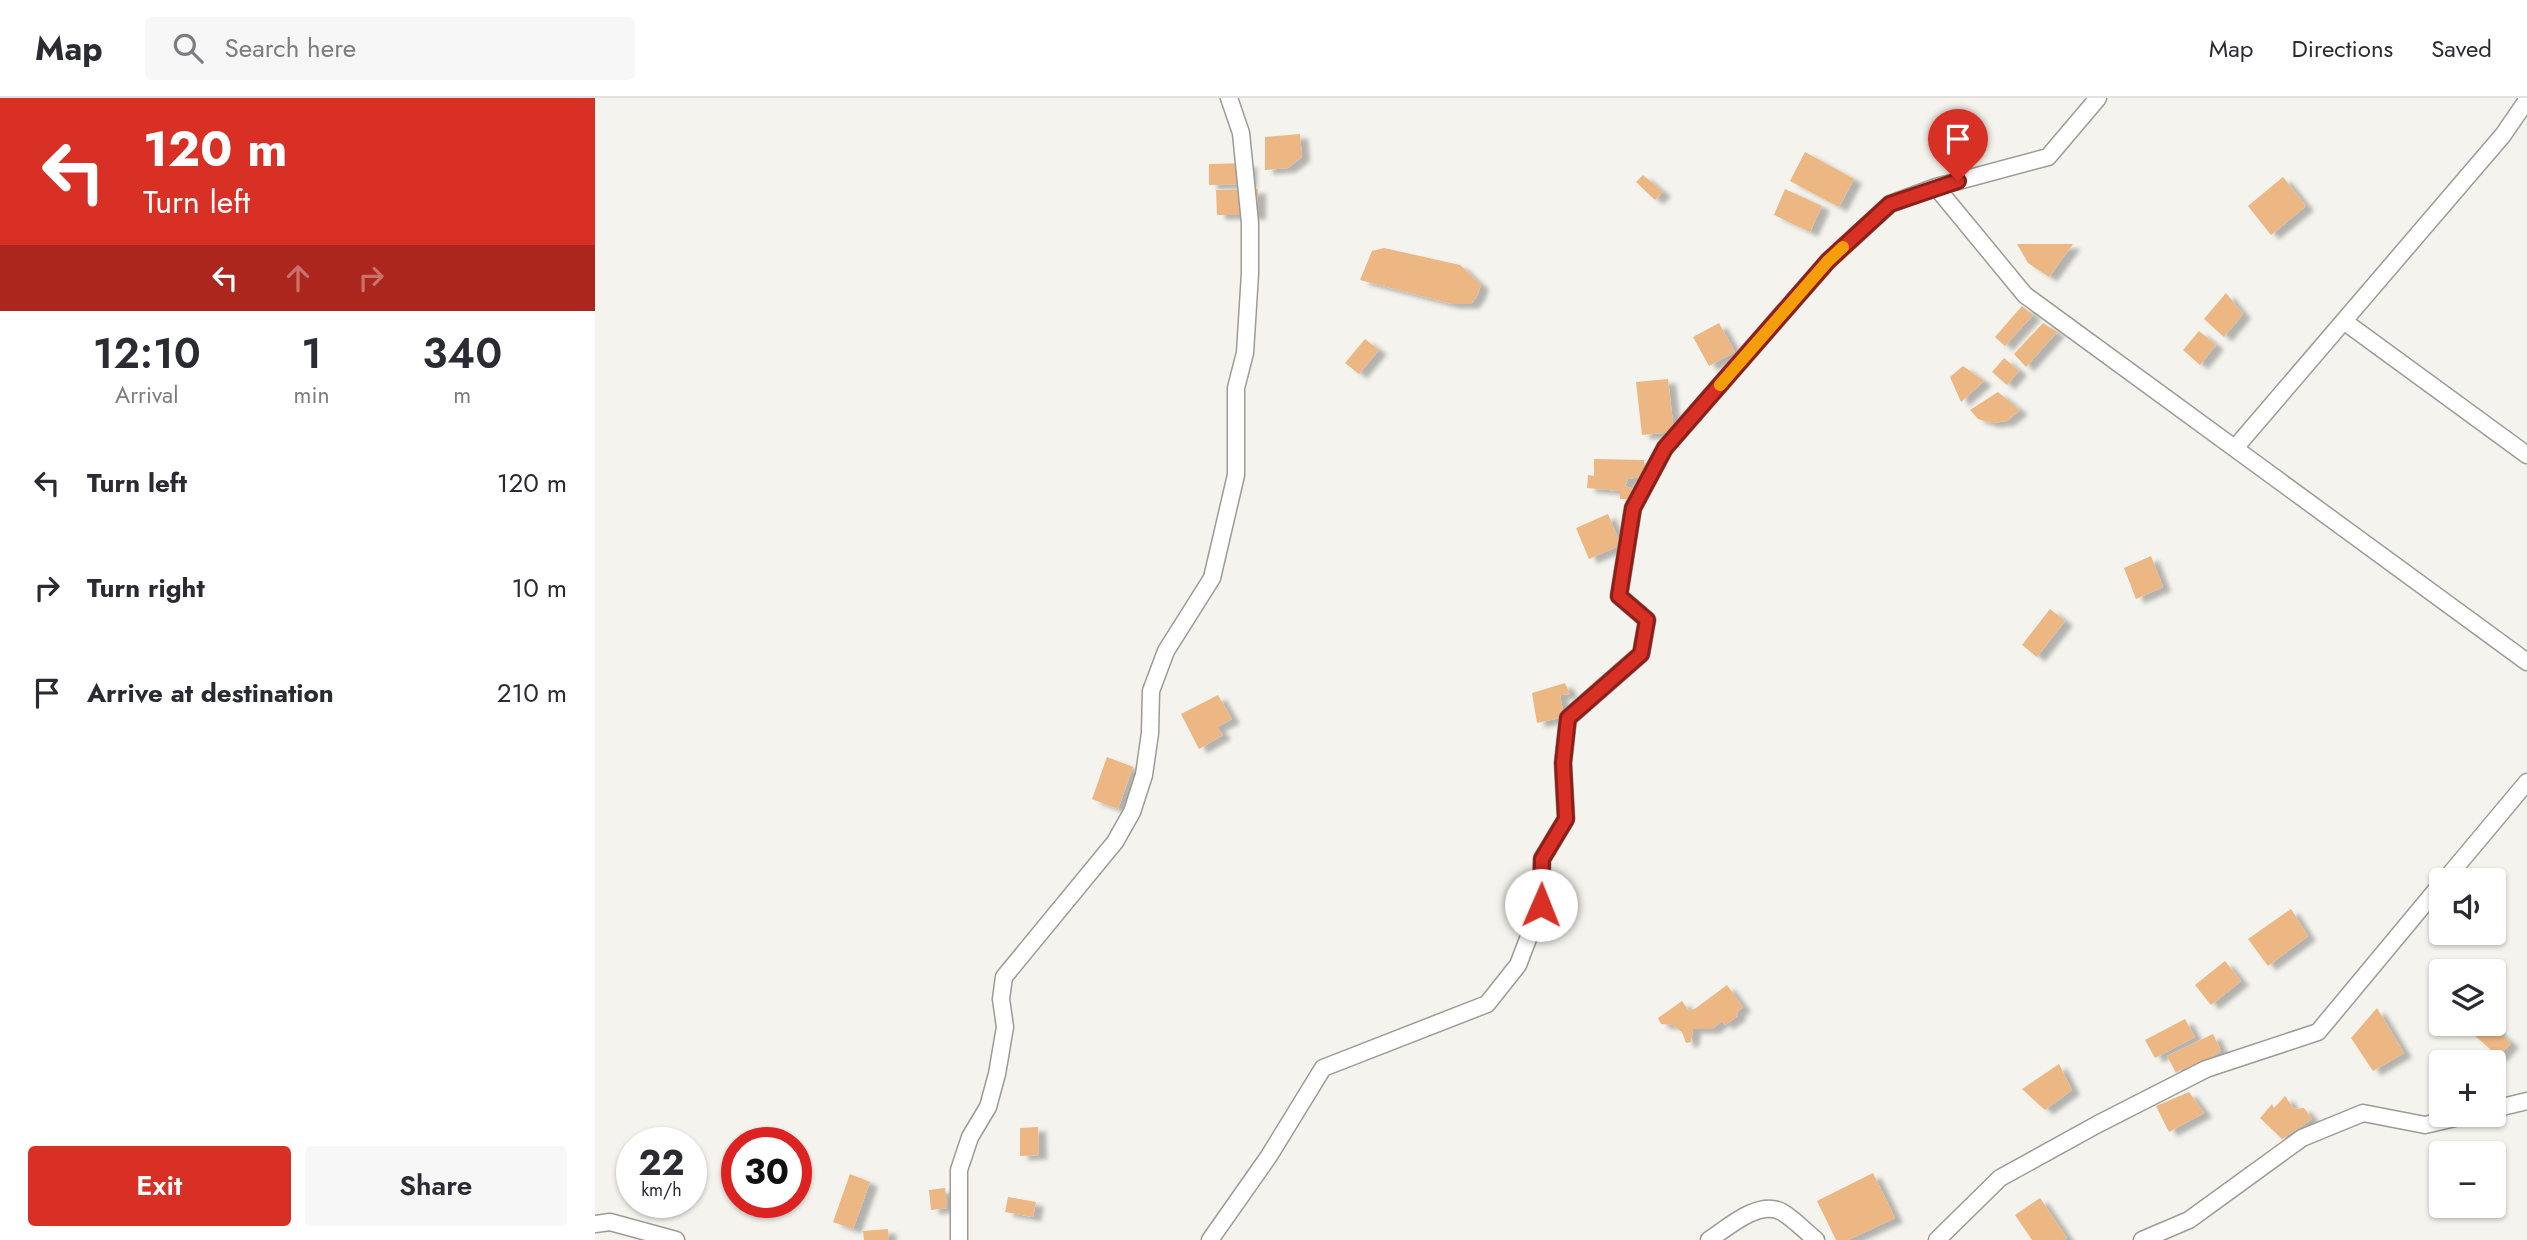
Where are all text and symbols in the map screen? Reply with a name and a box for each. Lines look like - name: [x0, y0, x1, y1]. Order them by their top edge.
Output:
- search box: [145, 17, 635, 80]
- text: Map: [35, 25, 103, 72]
- icon: search: [169, 29, 207, 67]
- text: Search here: [225, 29, 356, 67]
- text: Map: [2209, 31, 2254, 66]
- text: Directions: [2292, 31, 2393, 66]
- text: Saved: [2431, 31, 2492, 66]
- pin: [1928, 109, 1988, 181]
- text: 120 m: [143, 114, 287, 184]
- icon: arrive: [1939, 120, 1977, 158]
- icon: left: [28, 126, 119, 217]
- text: Turn left: [143, 179, 250, 225]
- icon: left: [206, 259, 244, 297]
- icon: ahead: [279, 259, 317, 297]
- icon: right: [352, 259, 390, 297]
- text: 12:10: [93, 323, 201, 384]
- text: 1: [301, 323, 322, 384]
- text: 340: [422, 323, 502, 384]
- text: Arrival: [115, 378, 178, 412]
- text: min: [294, 378, 330, 412]
- text: m: [453, 378, 471, 412]
- icon: left: [28, 464, 66, 502]
- text: Turn left: [87, 464, 187, 502]
- text: 120 m: [497, 464, 567, 502]
- icon: right: [28, 569, 66, 607]
- text: Turn right: [87, 569, 205, 607]
- text: 10 m: [512, 569, 567, 607]
- icon: arrive: [28, 674, 66, 712]
- text: Arrive at destination: [87, 674, 334, 712]
- text: 210 m: [497, 674, 567, 712]
- position arrow: [1504, 868, 1578, 942]
- map controls: [2429, 868, 2506, 1218]
- button: sound: [2429, 868, 2506, 945]
- button: layers: [2429, 959, 2506, 1036]
- button: +: [2429, 1050, 2506, 1127]
- speed limit sign: 30: [721, 1127, 812, 1218]
- text: 22: [639, 1138, 684, 1188]
- button: −: [2429, 1141, 2506, 1218]
- button: Exit: [28, 1146, 291, 1226]
- button: Share: [305, 1146, 567, 1226]
- text: km/h: [641, 1177, 682, 1203]

